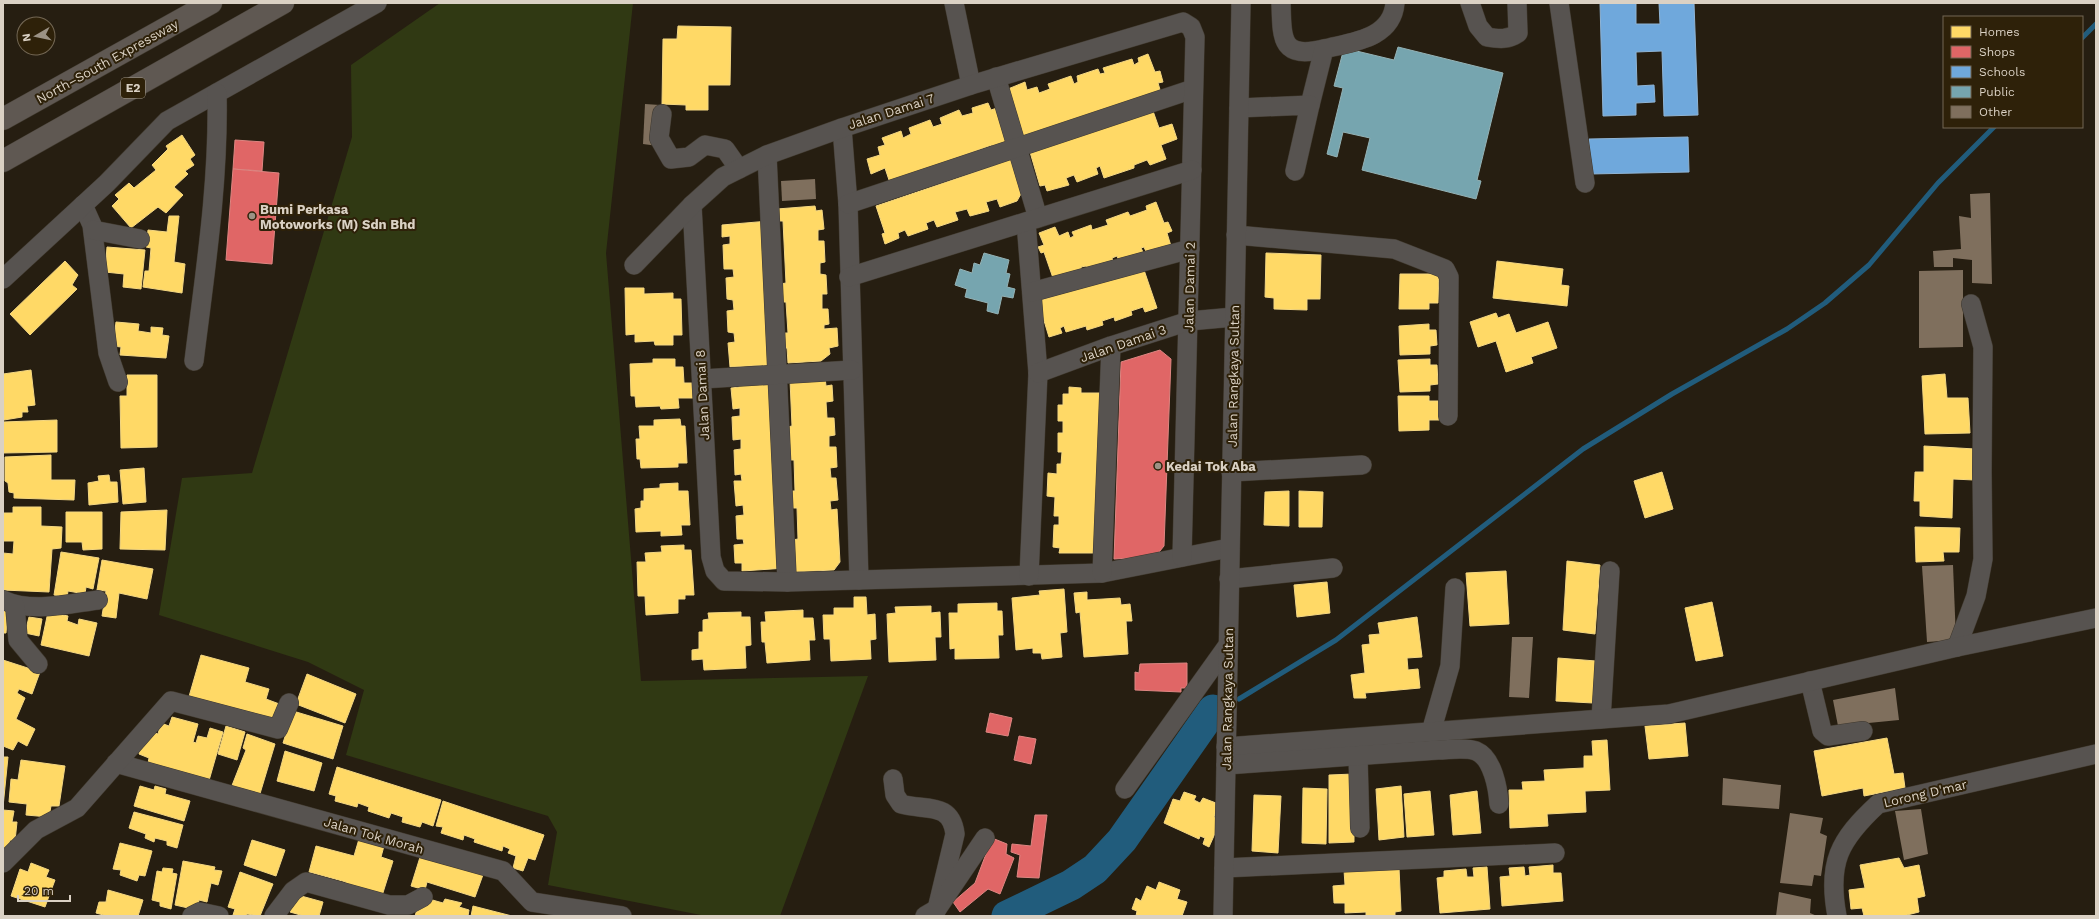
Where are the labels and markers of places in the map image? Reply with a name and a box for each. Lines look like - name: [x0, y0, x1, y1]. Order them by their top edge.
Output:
- place label: Bumi Perkasa Motoworks (M) Sdn Bhd: [260, 202, 415, 232]
- marker: Bumi Perkasa Motoworks (M) Sdn Bhd: [247, 211, 257, 221]
- place label: Kedai Tok Aba: [1166, 459, 1256, 474]
- marker: Kedai Tok Aba: [1153, 461, 1163, 471]

